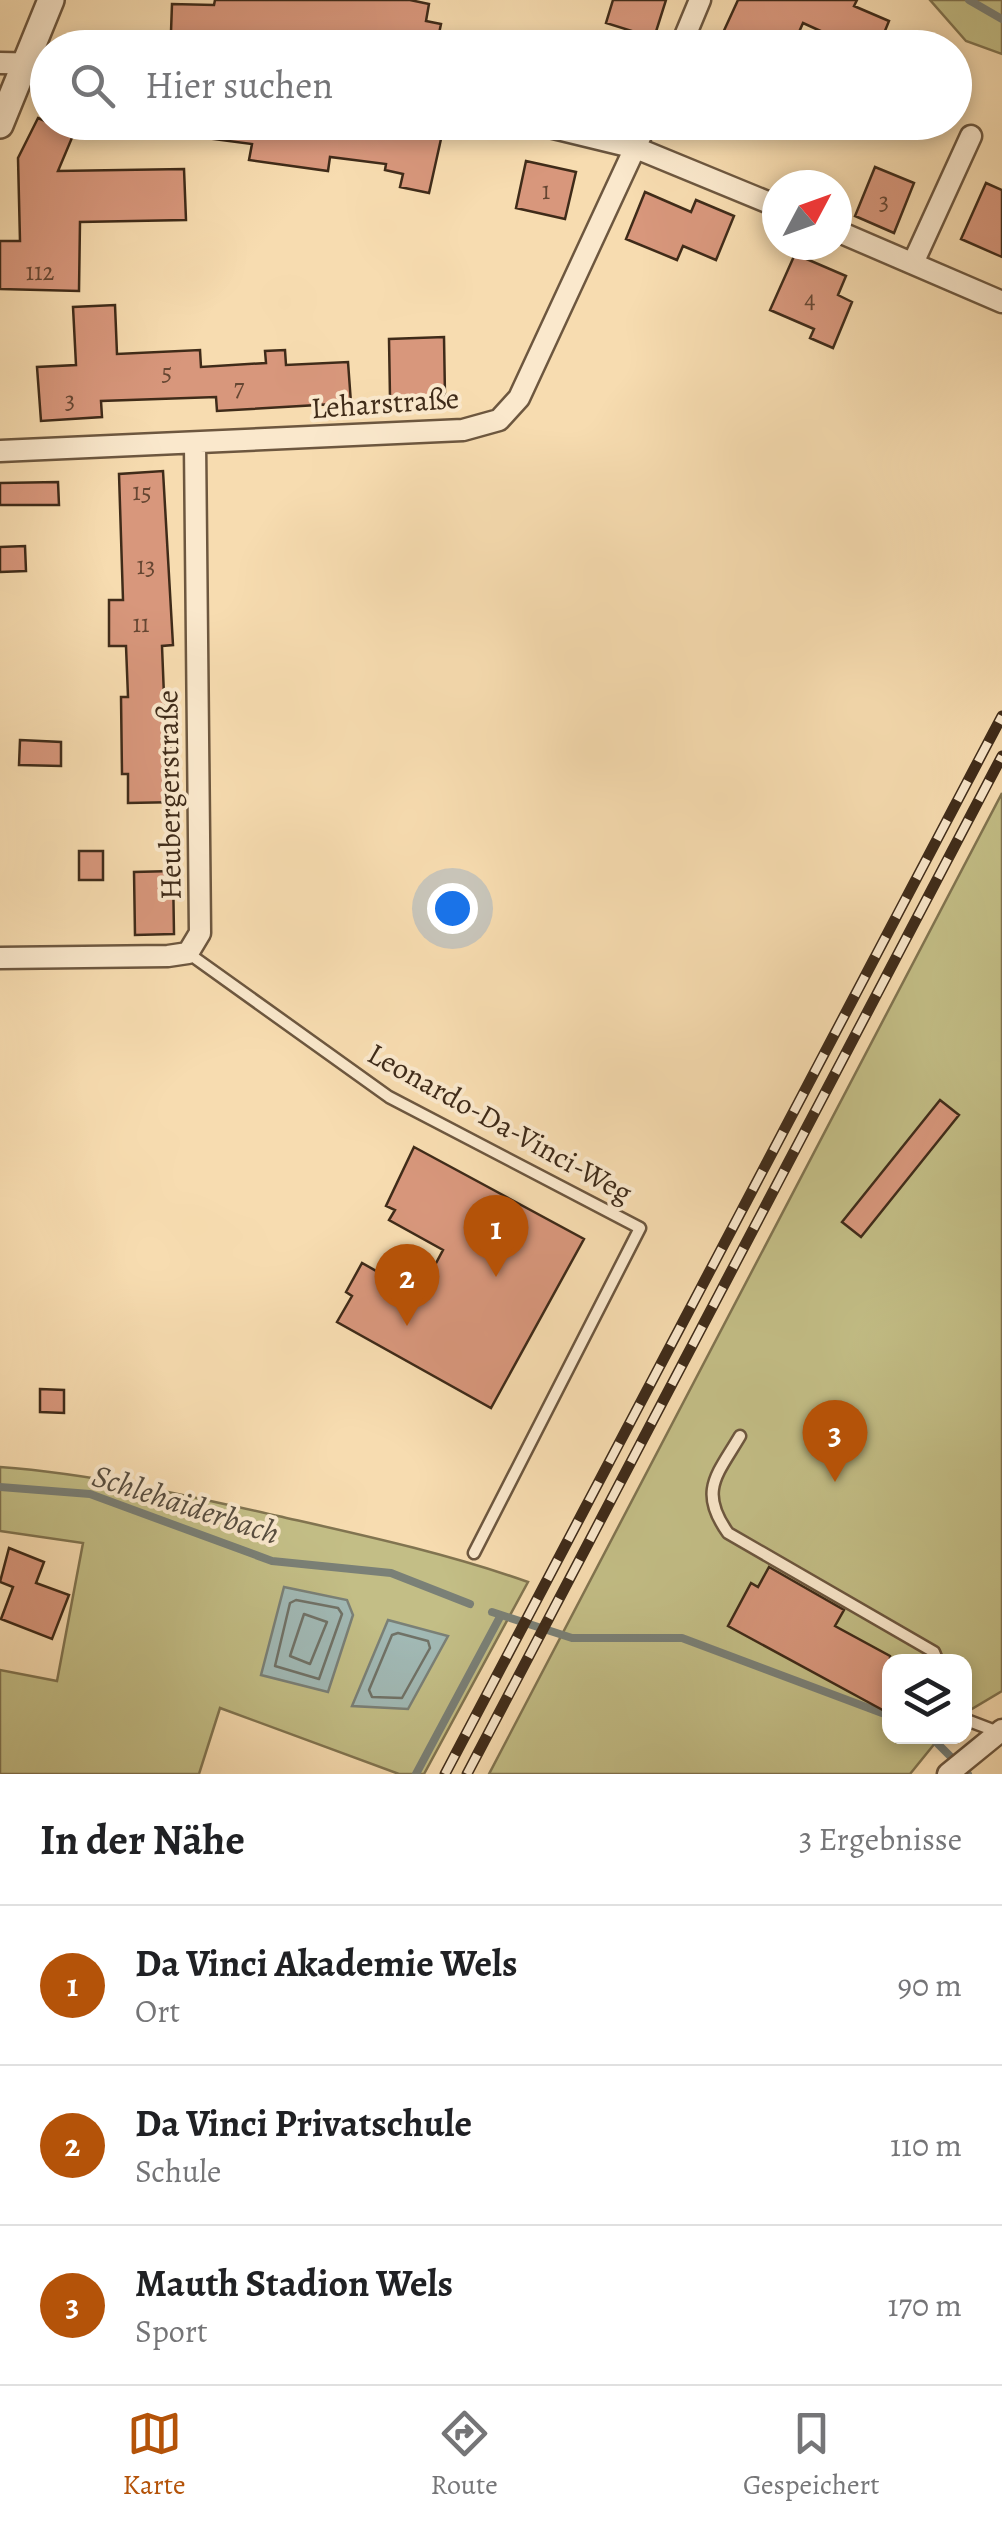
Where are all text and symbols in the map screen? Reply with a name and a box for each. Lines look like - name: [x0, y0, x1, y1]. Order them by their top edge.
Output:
- search box: [30, 30, 972, 140]
- icon: search: [65, 58, 120, 113]
- text: Hier suchen: [145, 59, 333, 111]
- north arrow: [762, 170, 852, 260]
- house number: 1: [542, 174, 550, 208]
- house number: 3: [879, 184, 889, 218]
- house number: 112: [26, 255, 55, 289]
- house number: 4: [804, 283, 816, 317]
- house number: 5: [162, 355, 172, 389]
- house number: 7: [234, 371, 245, 405]
- street label: Leharstraße: [310, 378, 460, 428]
- house number: 3: [65, 383, 75, 417]
- house number: 15: [132, 475, 152, 509]
- house number: 13: [137, 549, 155, 583]
- house number: 11: [132, 607, 150, 641]
- street label: Heubergerstraße: [147, 690, 191, 900]
- your location: [427, 883, 478, 934]
- street label: Leonardo-Da-Vinci-Weg: [360, 1034, 640, 1212]
- pin: 1: [464, 1194, 528, 1277]
- pin: 2: [374, 1244, 440, 1326]
- pin: 3: [802, 1400, 868, 1482]
- water label: Schlehaiderbach: [87, 1453, 285, 1555]
- map controls: [882, 1654, 972, 1744]
- button: layers: [882, 1654, 972, 1744]
- text: In der Nähe: [40, 1811, 245, 1868]
- text: 3 Ergebnisse: [799, 1817, 962, 1861]
- text: Da Vinci Akademie Wels: [135, 1937, 517, 1989]
- text: 1: [67, 1963, 78, 2007]
- text: 90 m: [897, 1963, 962, 2007]
- text: Ort: [135, 1989, 180, 2033]
- text: Da Vinci Privatschule: [135, 2097, 472, 2149]
- text: 2: [65, 2123, 80, 2167]
- text: 110 m: [890, 2123, 962, 2167]
- text: Schule: [135, 2149, 221, 2193]
- text: Mauth Stadion Wels: [135, 2257, 453, 2309]
- text: 3: [66, 2283, 79, 2327]
- text: 170 m: [888, 2283, 962, 2327]
- text: Sport: [135, 2309, 208, 2353]
- tab: Karte: [123, 2406, 185, 2504]
- tab: Route: [431, 2406, 498, 2504]
- tab: Gespeichert: [743, 2406, 879, 2504]

